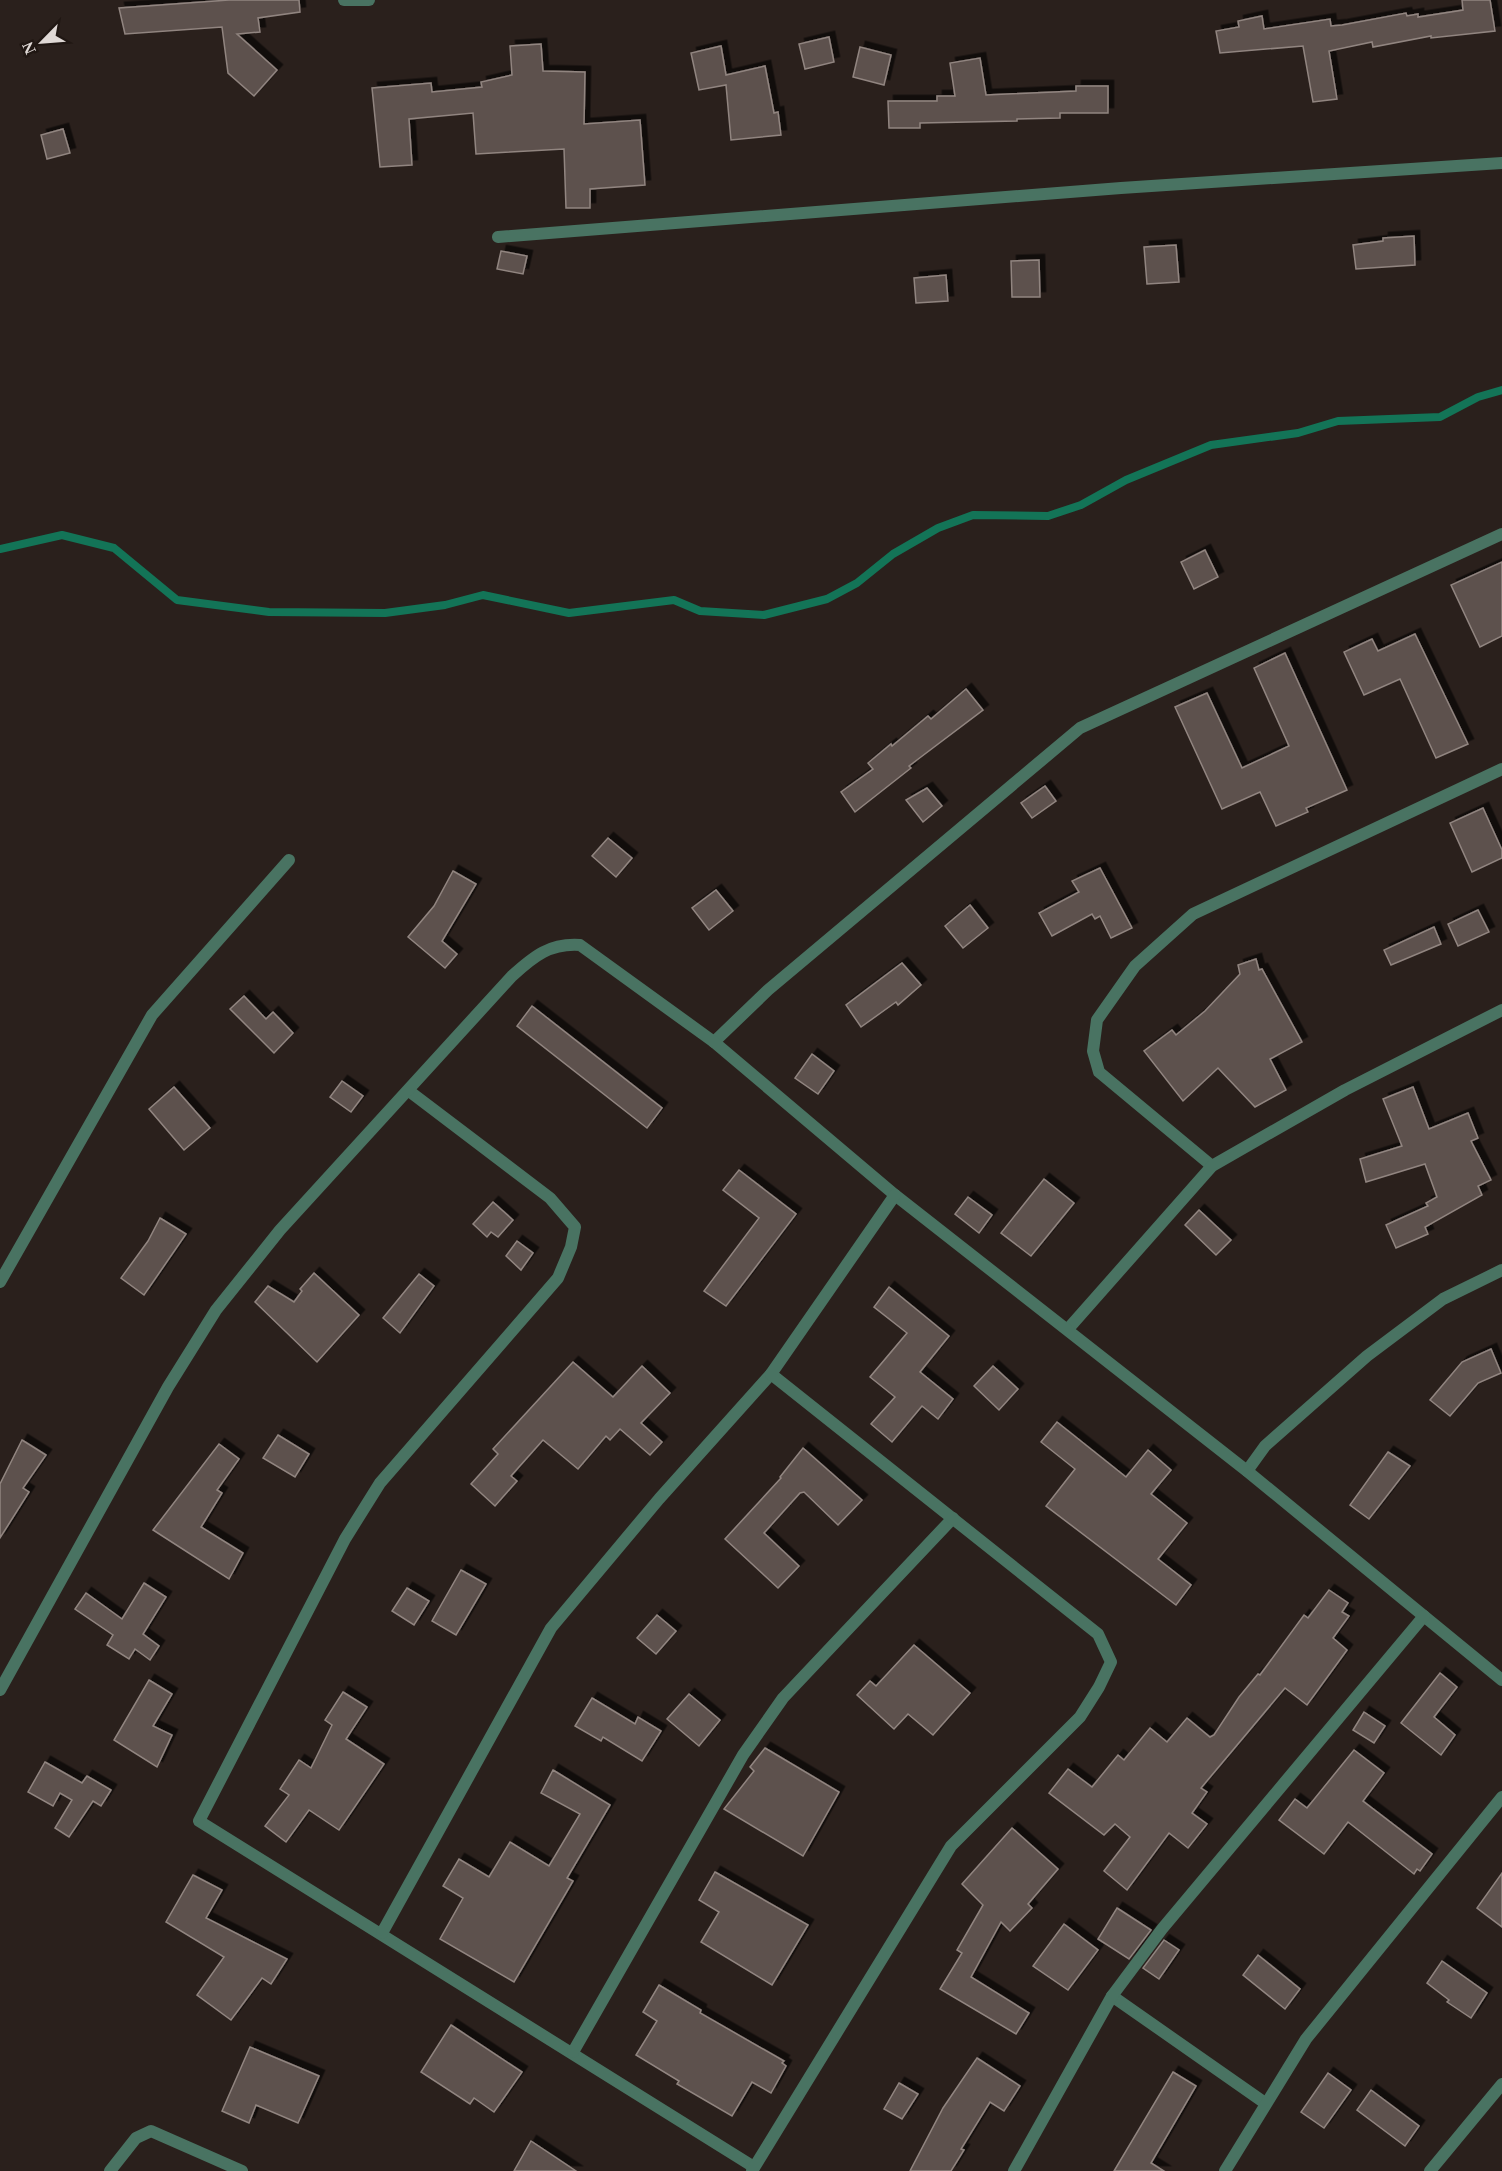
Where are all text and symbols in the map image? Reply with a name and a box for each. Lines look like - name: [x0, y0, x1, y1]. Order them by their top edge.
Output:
- north arrow: [12, 12, 72, 72]
- text: N: [19, 39, 39, 57]

